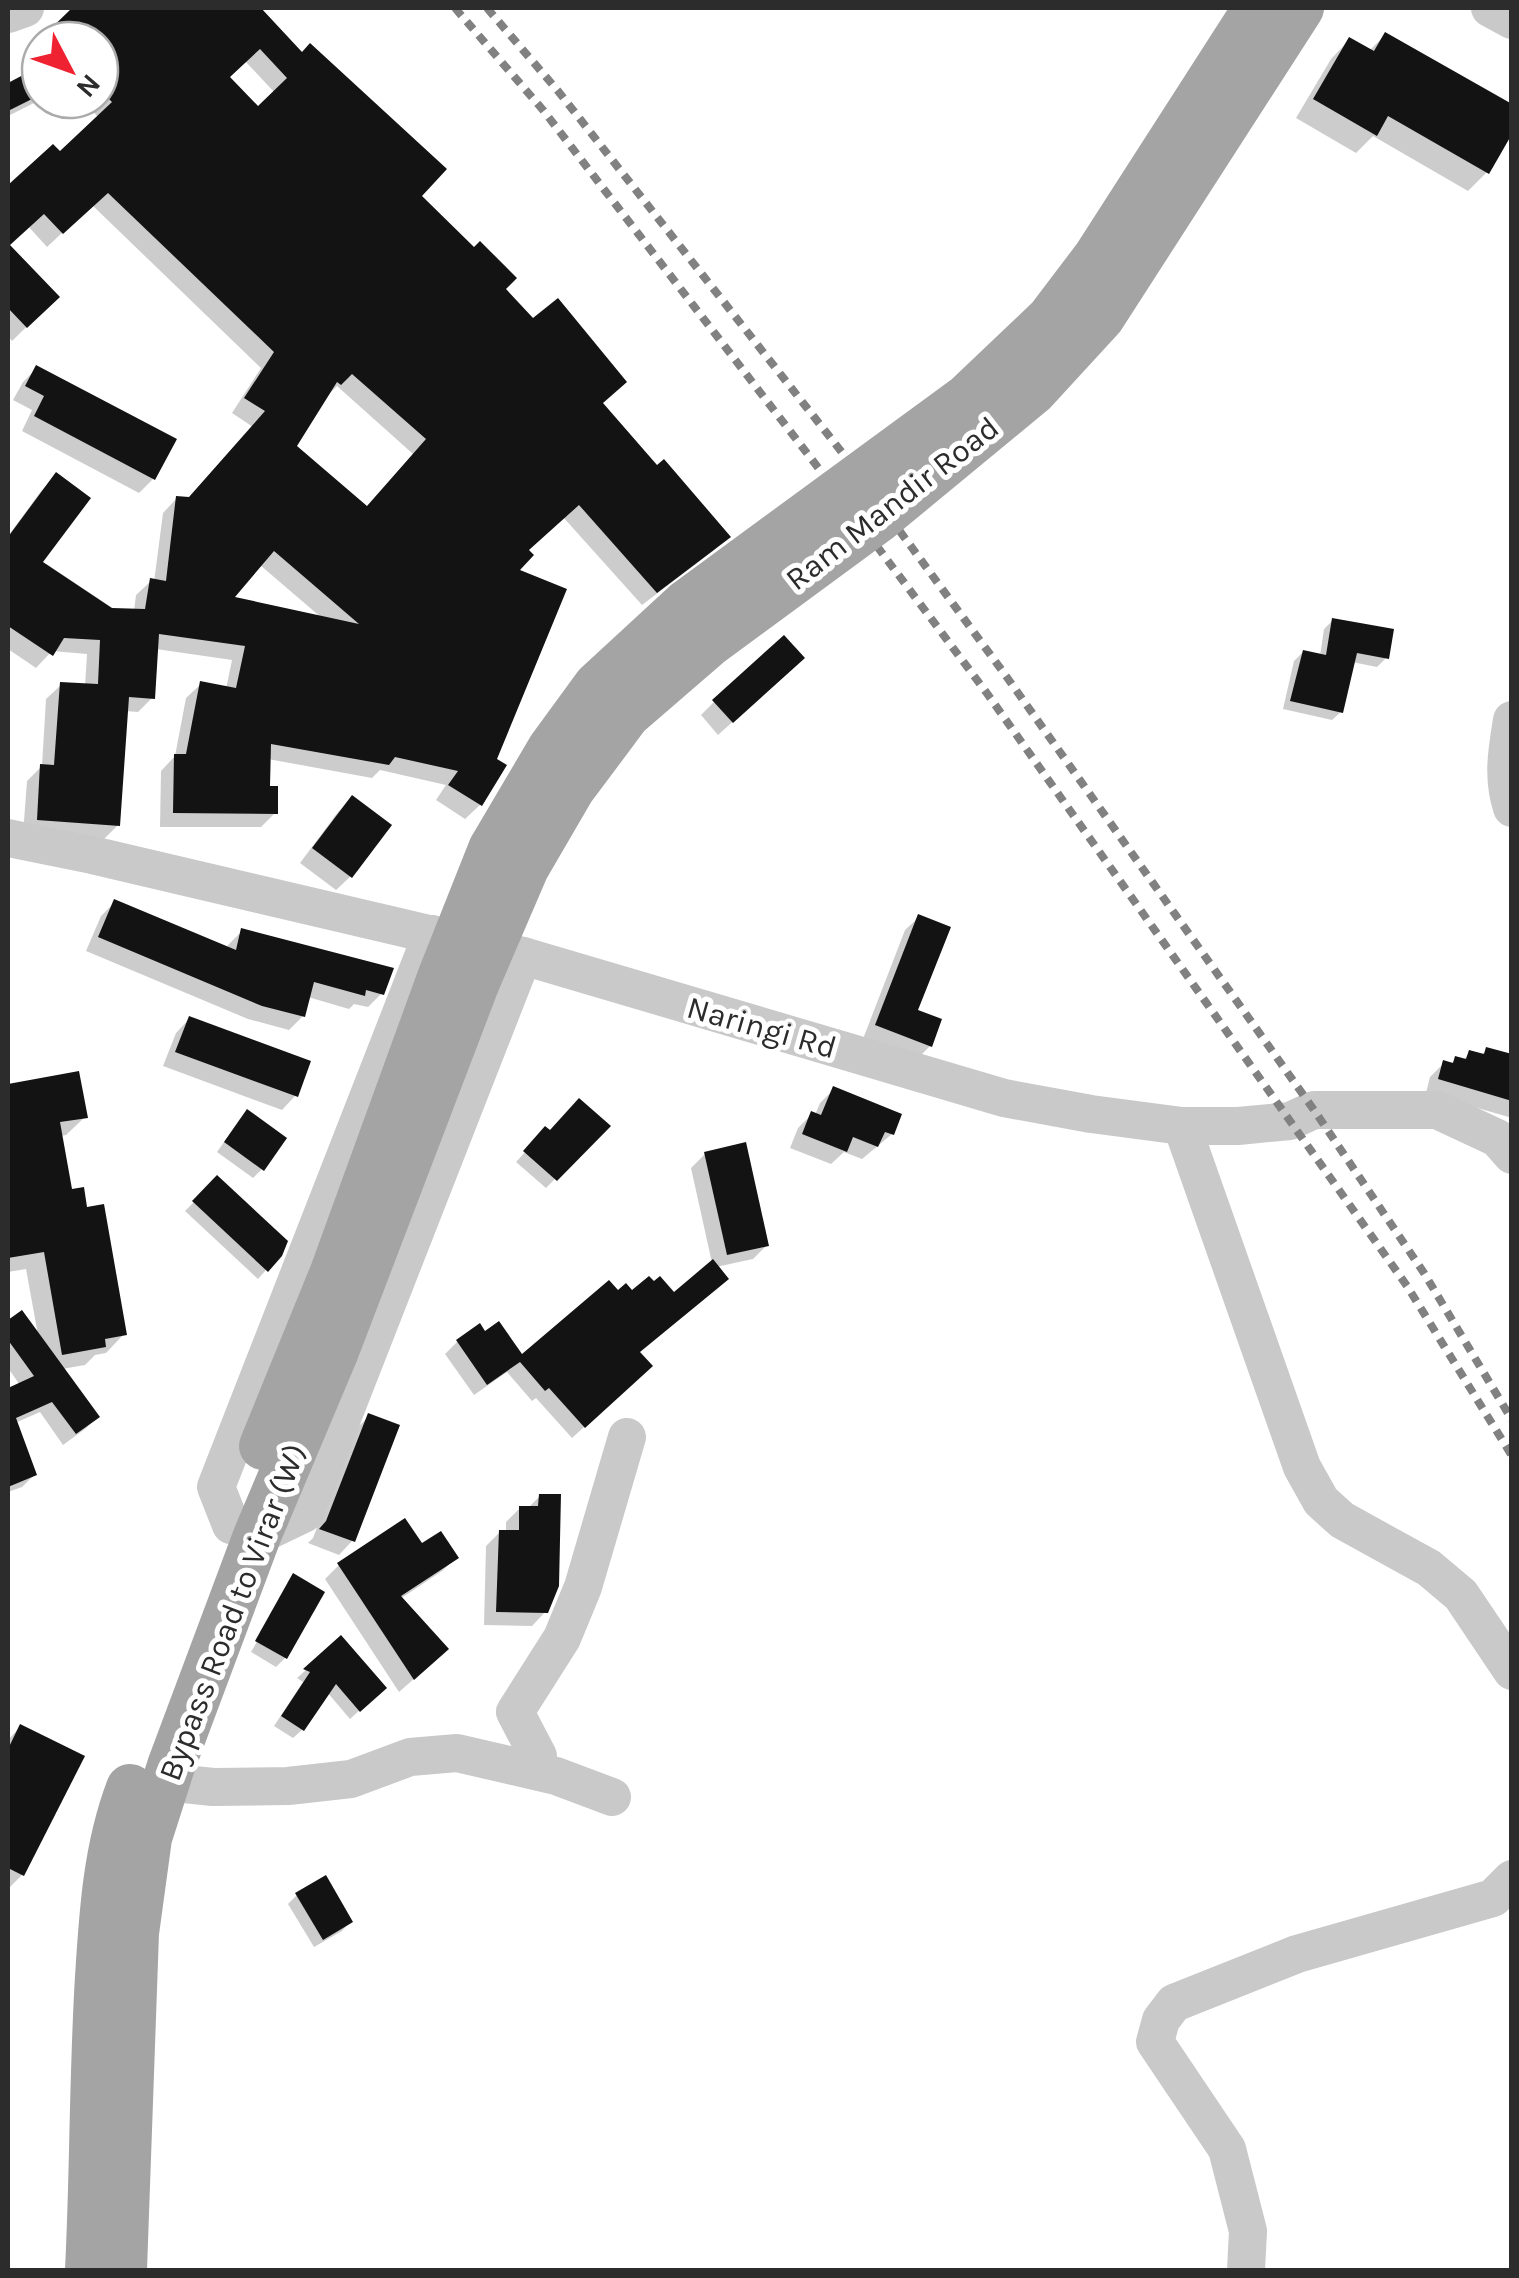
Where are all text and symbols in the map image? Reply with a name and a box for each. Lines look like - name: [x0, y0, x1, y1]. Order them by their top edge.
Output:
- north arrow: [20, 20, 120, 120]
- text: N: [69, 68, 108, 104]
- street label: Ram Mandir Road: [778, 409, 1006, 598]
- street label: Naringi Rd: [683, 989, 841, 1066]
- street label: Bypass Road to Virar (W): [151, 1438, 314, 1786]

